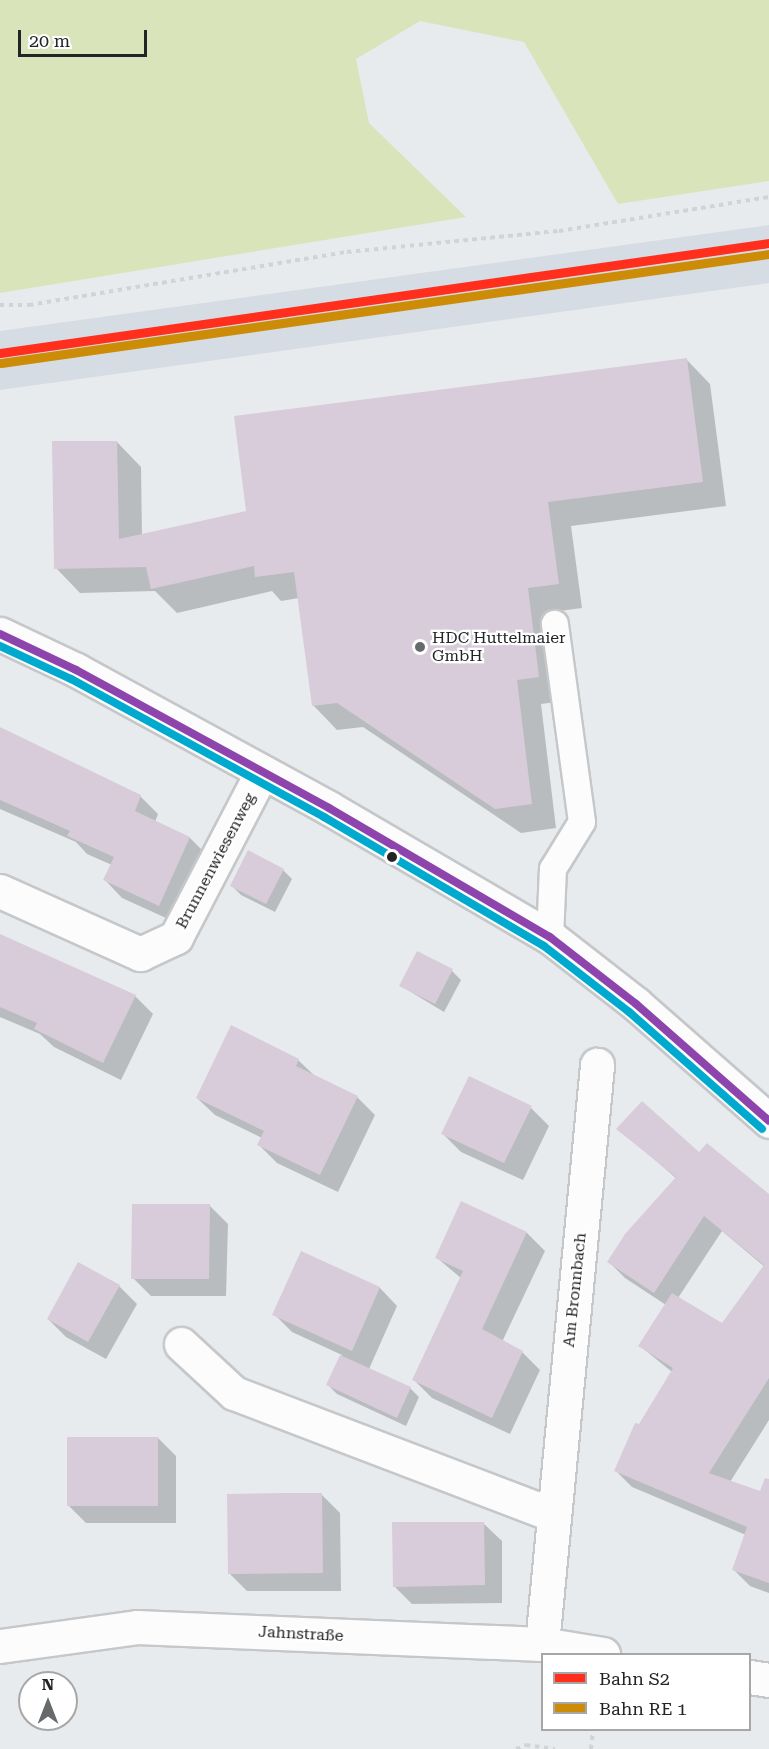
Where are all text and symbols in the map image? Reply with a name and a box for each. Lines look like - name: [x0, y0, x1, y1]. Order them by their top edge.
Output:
- scale bar: [21, 18, 150, 56]
- text: 20 m: [29, 30, 70, 51]
- place label: HDC Huttelmaier GmbH: [432, 628, 566, 666]
- marker: HDC Huttelmaier GmbH: [413, 640, 427, 654]
- street label: Brunnenwiesenweg: [172, 790, 260, 932]
- unlabelled marker: [386, 851, 398, 863]
- street label: Am Bronnbach: [559, 1232, 591, 1348]
- street label: Jahnstraße: [258, 1622, 344, 1646]
- legend: [541, 1653, 751, 1731]
- text: Bahn S2: [599, 1668, 670, 1689]
- north arrow: [18, 1671, 78, 1731]
- text: N: [42, 1675, 54, 1694]
- text: Bahn RE 1: [599, 1698, 687, 1719]

